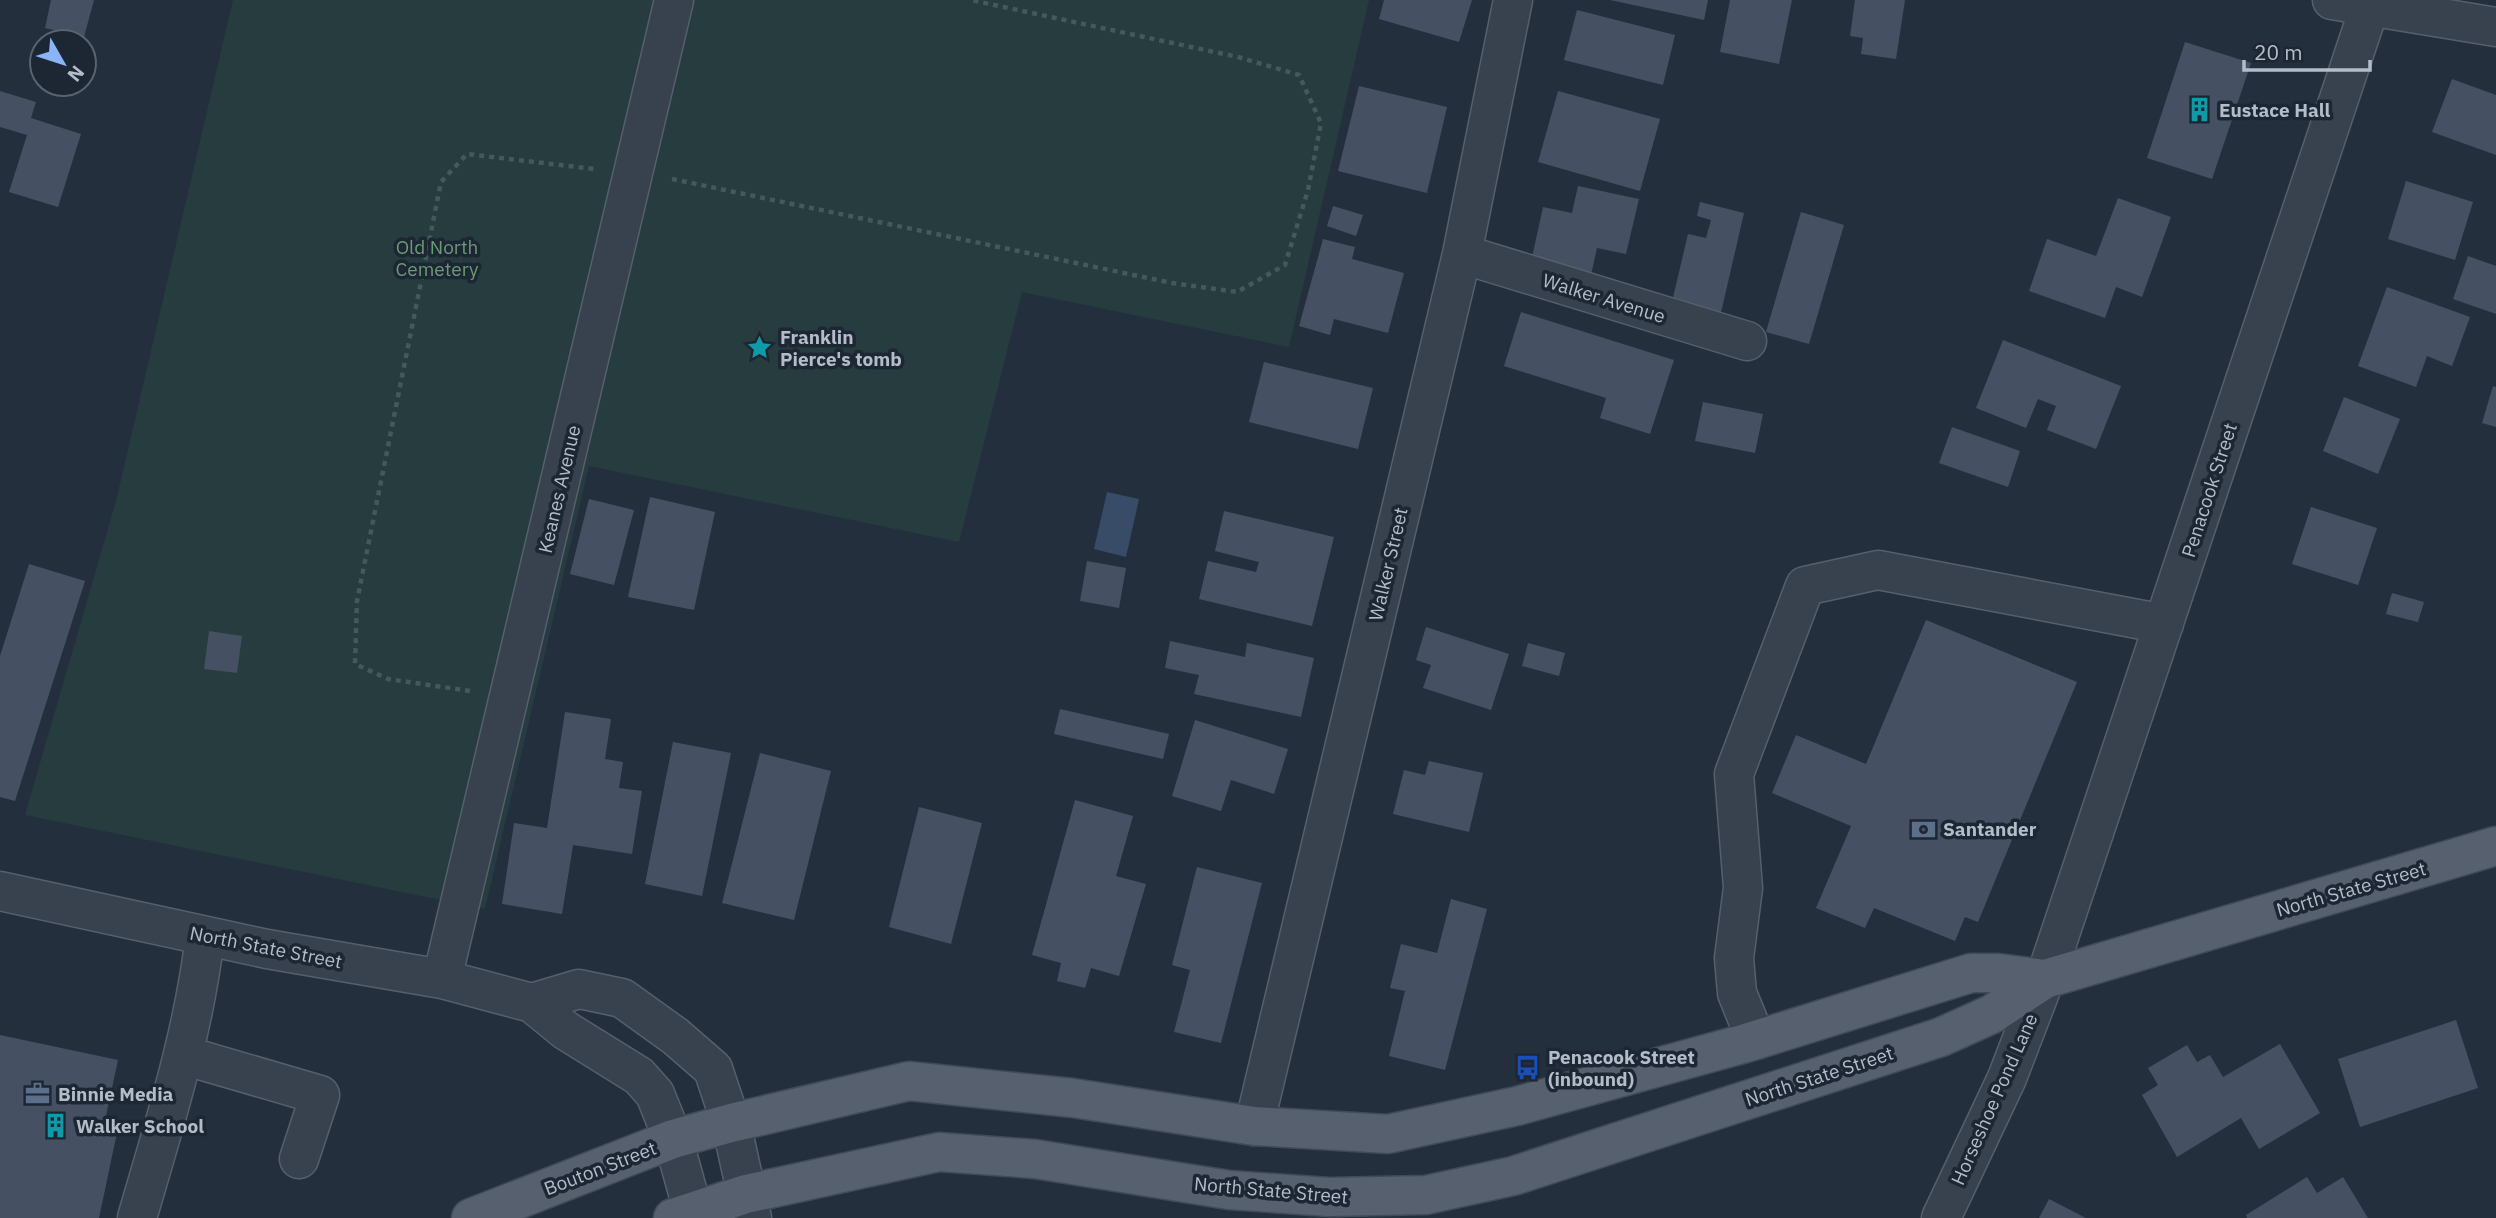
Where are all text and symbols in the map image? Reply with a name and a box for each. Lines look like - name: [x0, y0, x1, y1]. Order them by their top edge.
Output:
- north arrow: [28, 28, 98, 98]
- scale bar: [2244, 28, 2370, 72]
- text: 20 m: [2254, 38, 2303, 66]
- text: N: [63, 61, 90, 87]
- building icon: Eustace Hall: [2185, 96, 2213, 124]
- place label: Eustace Hall: [2219, 98, 2330, 122]
- park label: Old North Cemetery: [396, 235, 479, 281]
- street label: Walker Avenue: [1540, 268, 1668, 328]
- place label: Franklin Pierce's tomb: [780, 325, 902, 371]
- place icon: Franklin Pierce's tomb: [746, 334, 774, 362]
- street label: Penacook Street: [2176, 420, 2242, 560]
- street label: Keanes Avenue: [533, 423, 585, 555]
- street label: Walker Street: [1363, 505, 1413, 623]
- bank icon: Santander: [1909, 815, 1937, 843]
- place label: Santander: [1943, 817, 2037, 841]
- street label: North State Street: [2273, 856, 2429, 922]
- street label: North State Street: [188, 920, 344, 974]
- street label: Horseshoe Pond Lane: [1945, 1009, 2043, 1189]
- street label: North State Street: [1742, 1041, 1896, 1111]
- place label: Penacook Street (inbound): [1548, 1045, 1695, 1091]
- bus stop icon: Penacook Street (inbound): [1514, 1054, 1542, 1082]
- office icon: Binnie Media: [24, 1080, 52, 1108]
- place label: Binnie Media: [58, 1082, 174, 1106]
- building icon: Walker School: [42, 1112, 70, 1140]
- place label: Walker School: [76, 1114, 204, 1138]
- street label: Bouton Street: [540, 1136, 660, 1200]
- street label: North State Street: [1193, 1171, 1349, 1209]

